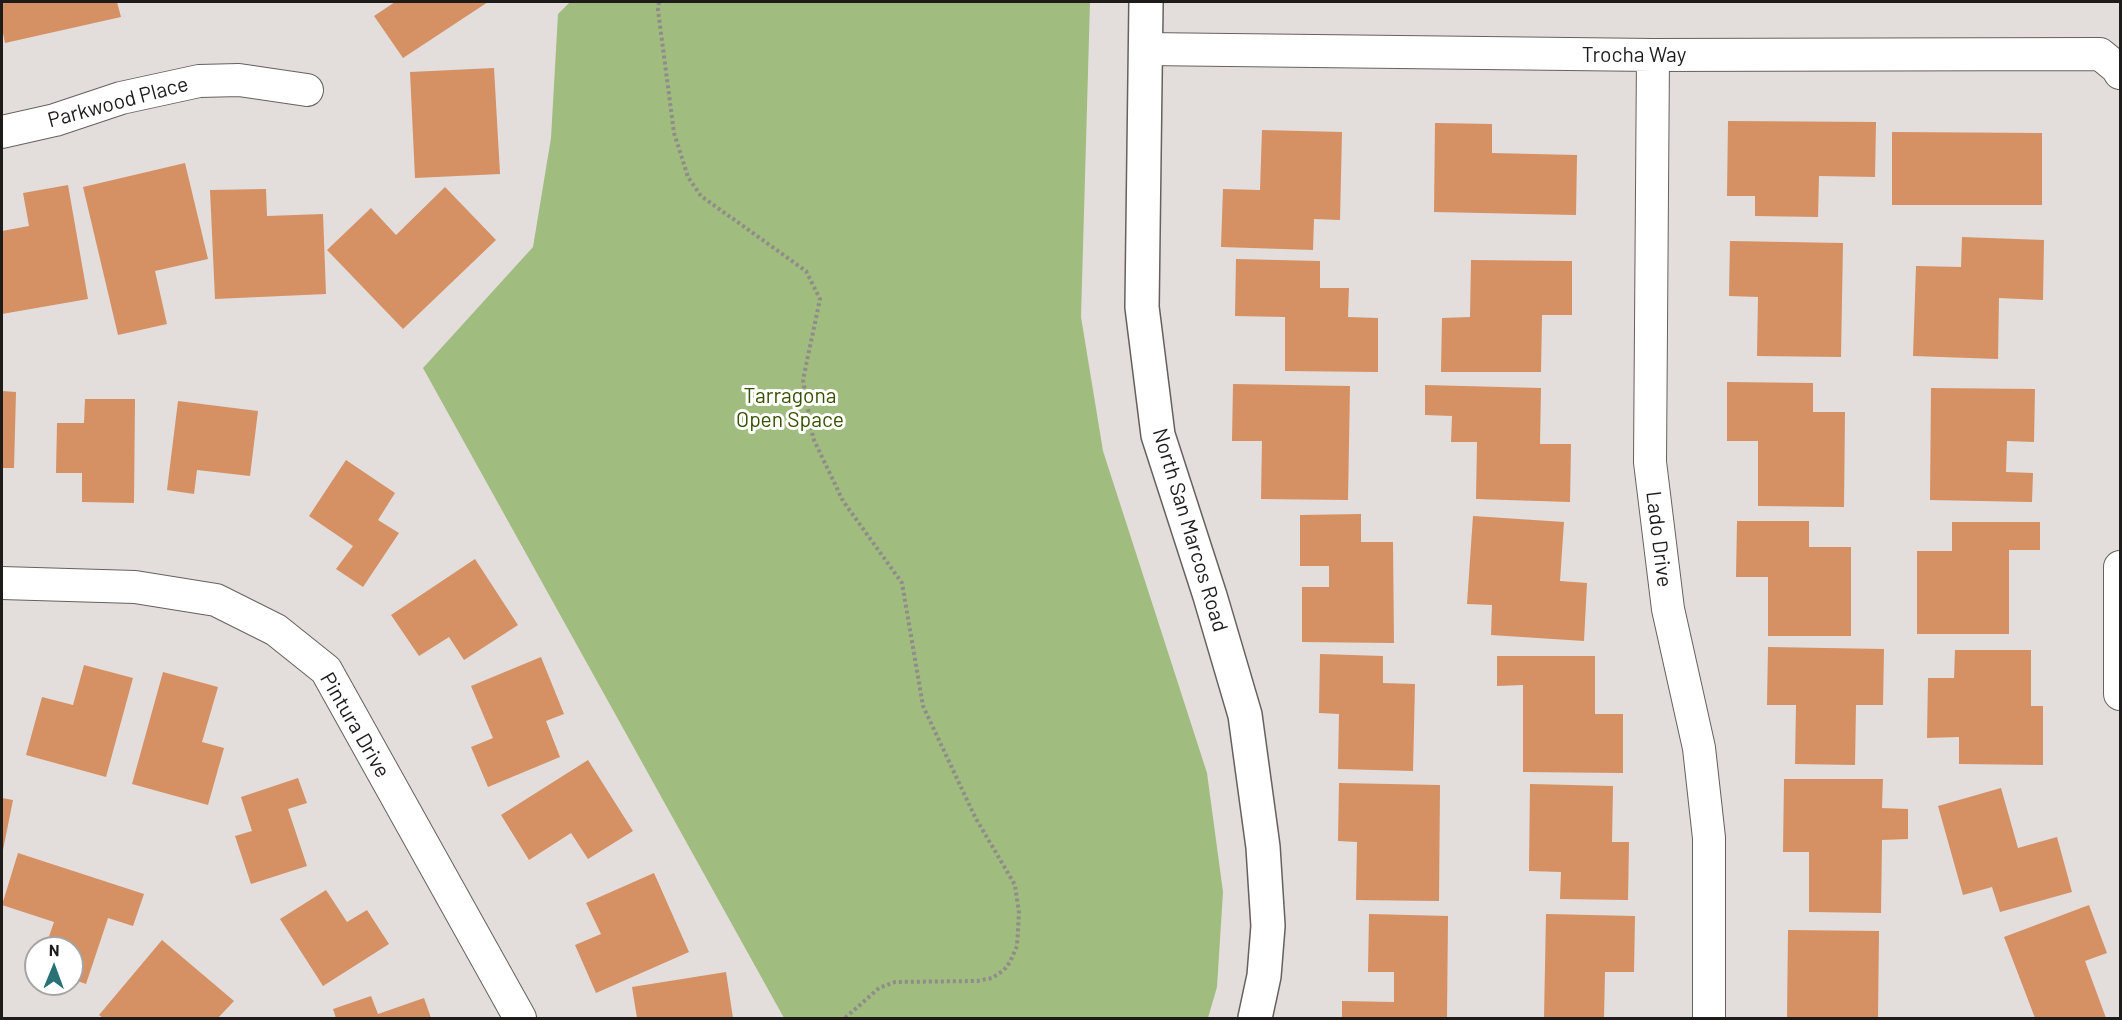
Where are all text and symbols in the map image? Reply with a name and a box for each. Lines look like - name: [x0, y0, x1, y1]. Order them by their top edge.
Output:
- street label: Trocha Way: [1582, 42, 1686, 68]
- street label: Parkwood Place: [45, 71, 191, 133]
- park label: Tarragona Open Space: [736, 383, 844, 433]
- street label: North San Marcos Road: [1147, 425, 1233, 635]
- street label: Lado Drive: [1641, 490, 1677, 588]
- street label: Pintura Drive: [315, 668, 395, 782]
- north arrow: [24, 936, 84, 996]
- text: N: [49, 940, 60, 959]

